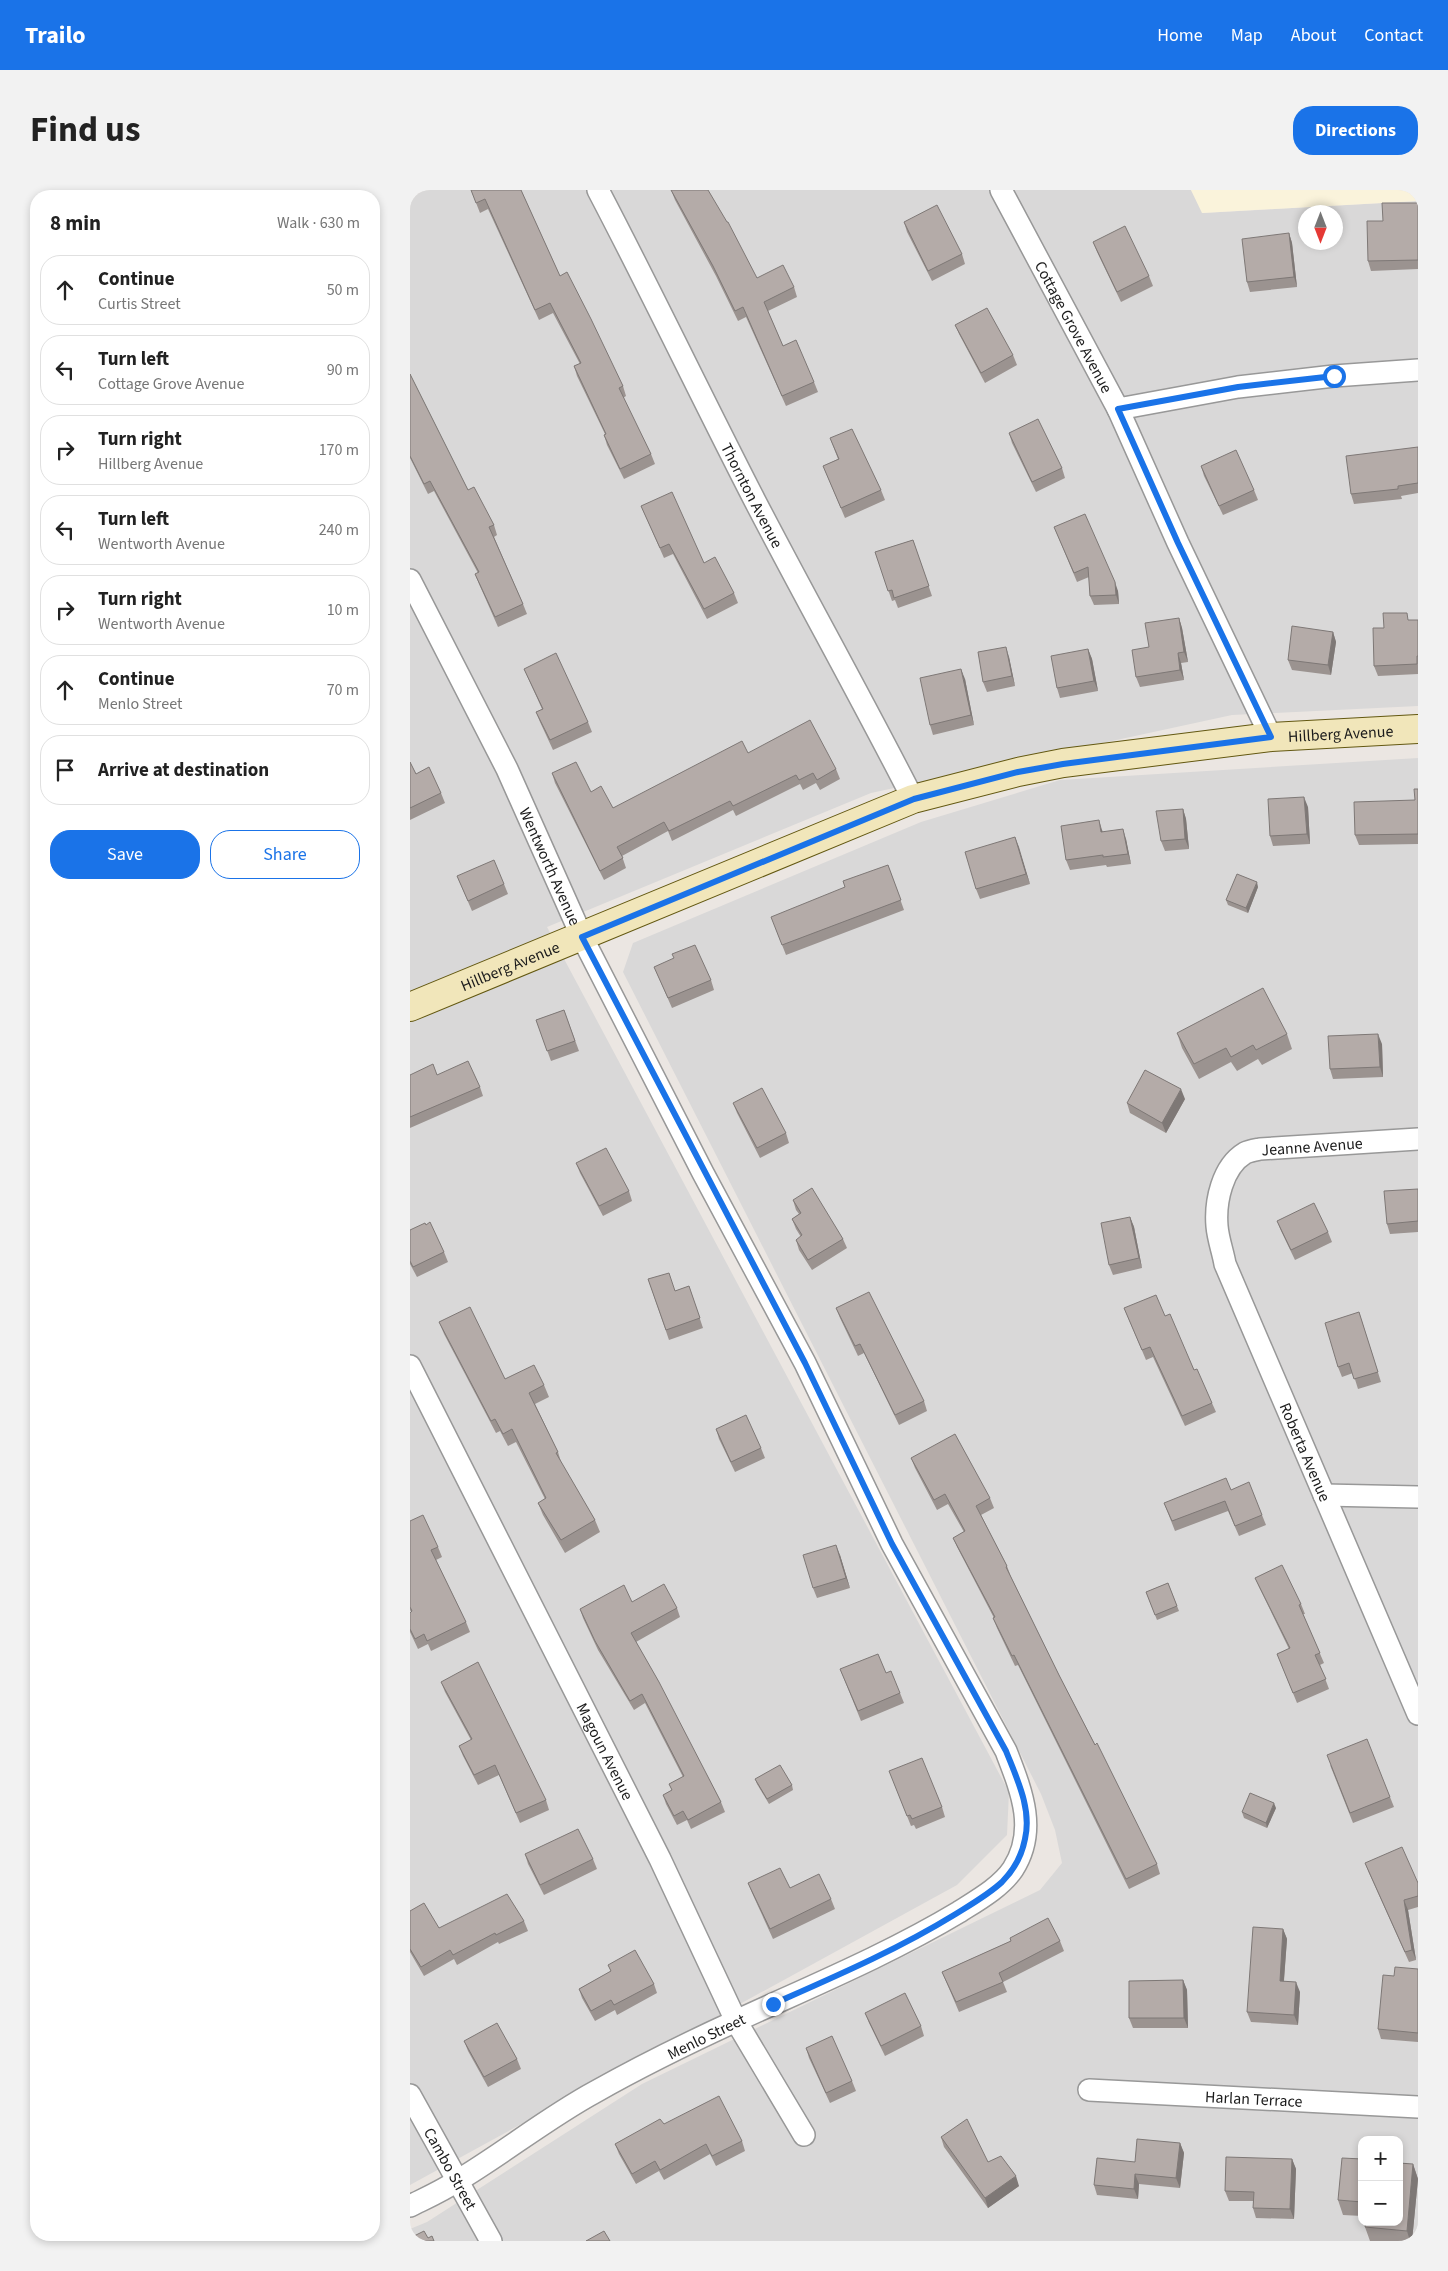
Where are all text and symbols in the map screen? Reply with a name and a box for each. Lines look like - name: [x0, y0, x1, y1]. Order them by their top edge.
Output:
- text: Trailo: [25, 18, 86, 53]
- text: Home: [1157, 23, 1203, 48]
- text: Map: [1231, 23, 1263, 48]
- text: About: [1291, 23, 1336, 48]
- text: Contact: [1364, 23, 1423, 48]
- text: Find us: [30, 105, 140, 155]
- button: Directions: [1293, 106, 1418, 155]
- north arrow: [1298, 205, 1343, 250]
- text: 8 min: [50, 208, 101, 238]
- text: Walk · 630 m: [277, 212, 360, 234]
- street label: Cottage Grove Avenue: [1029, 257, 1117, 397]
- text: Continue: [98, 266, 175, 293]
- icon: ahead: [51, 276, 79, 304]
- text: 50 m: [327, 279, 359, 301]
- text: Curtis Street: [98, 293, 181, 315]
- text: Turn left: [98, 346, 169, 373]
- icon: left: [51, 356, 79, 384]
- text: 90 m: [327, 359, 359, 381]
- route start: [1323, 365, 1346, 388]
- text: Cottage Grove Avenue: [98, 373, 244, 395]
- text: Turn right: [98, 426, 182, 453]
- icon: right: [51, 436, 79, 464]
- text: 170 m: [319, 439, 359, 461]
- street label: Thornton Avenue: [715, 439, 788, 552]
- text: Hillberg Avenue: [98, 453, 203, 475]
- text: Turn left: [98, 506, 169, 533]
- icon: left: [51, 516, 79, 544]
- text: 240 m: [319, 519, 359, 541]
- text: Wentworth Avenue: [98, 533, 225, 555]
- text: Turn right: [98, 586, 182, 613]
- icon: right: [51, 596, 79, 624]
- text: 10 m: [327, 599, 359, 621]
- text: Wentworth Avenue: [98, 613, 225, 635]
- text: Continue: [98, 666, 175, 693]
- icon: ahead: [51, 676, 79, 704]
- text: 70 m: [327, 679, 359, 701]
- text: Menlo Street: [98, 693, 182, 715]
- street label: Hillberg Avenue: [1287, 720, 1394, 748]
- icon: arrive: [51, 756, 79, 784]
- text: Arrive at destination: [98, 757, 269, 784]
- street label: Wentworth Avenue: [514, 804, 586, 929]
- button: Save: [50, 830, 200, 879]
- button: Share: [210, 830, 360, 879]
- street label: Hillberg Avenue: [457, 936, 563, 997]
- street label: Jeanne Avenue: [1261, 1132, 1363, 1162]
- street label: Roberta Avenue: [1274, 1399, 1336, 1505]
- street label: Magoun Avenue: [571, 1699, 638, 1804]
- route end: [762, 1993, 785, 2016]
- street label: Menlo Street: [664, 2008, 750, 2065]
- street label: Harlan Terrace: [1205, 2086, 1303, 2113]
- street label: Cambo Street: [418, 2124, 482, 2215]
- map controls: [1358, 2136, 1403, 2226]
- button: +: [1358, 2136, 1403, 2181]
- button: −: [1358, 2181, 1403, 2226]

